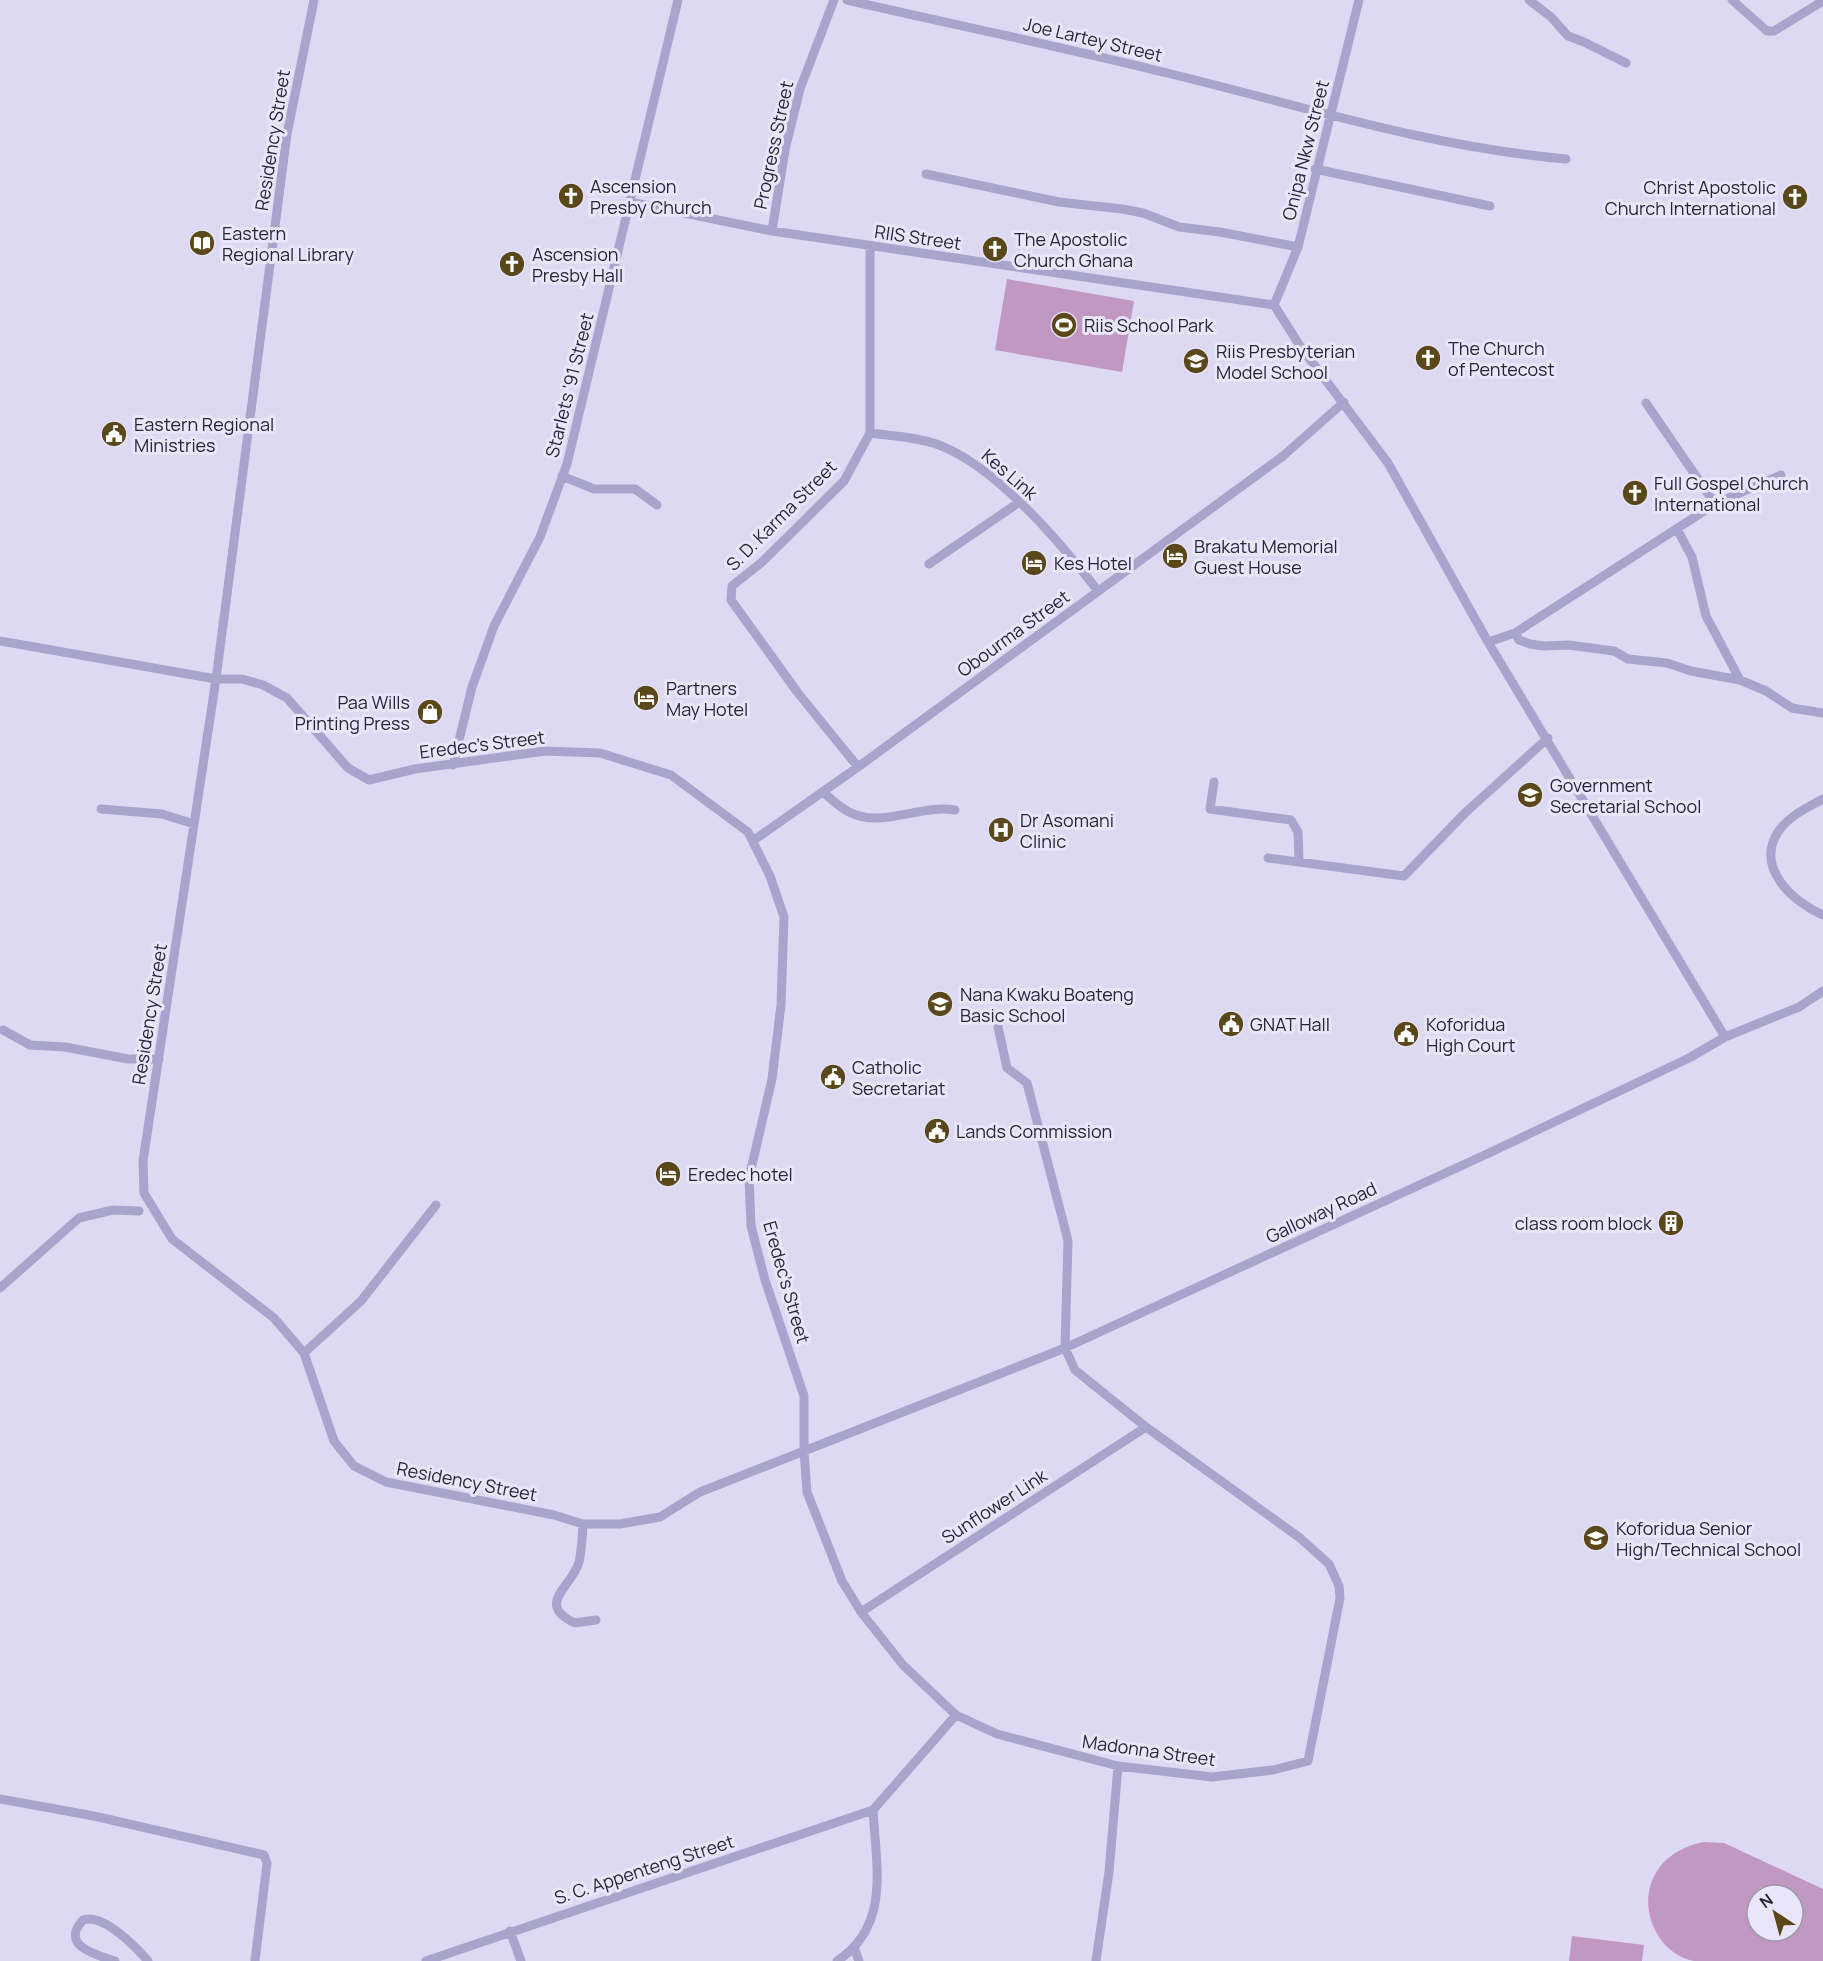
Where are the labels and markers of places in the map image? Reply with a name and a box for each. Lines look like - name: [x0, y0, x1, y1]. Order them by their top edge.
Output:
- place label: Ascension Presby Church: [590, 174, 712, 219]
- place label: Christ Apostolic Church International: [1605, 175, 1776, 220]
- church icon: Ascension Presby Church: [556, 181, 586, 211]
- church icon: Christ Apostolic Church International: [1780, 182, 1810, 212]
- place label: Eastern Regional Library: [222, 221, 354, 266]
- place label: The Apostolic Church Ghana: [1014, 227, 1133, 272]
- library icon: Eastern Regional Library: [187, 228, 217, 258]
- church icon: The Apostolic Church Ghana: [980, 234, 1010, 264]
- place label: Ascension Presby Hall: [532, 242, 623, 287]
- church icon: Ascension Presby Hall: [497, 249, 527, 279]
- sports icon: Riis School Park: [1049, 310, 1079, 340]
- place label: Riis School Park: [1084, 313, 1215, 337]
- place label: The Church of Pentecost: [1448, 336, 1555, 381]
- place label: Riis Presbyterian Model School: [1216, 339, 1355, 384]
- church icon: The Church of Pentecost: [1413, 343, 1443, 373]
- school or university icon: Riis Presbyterian Model School: [1181, 346, 1211, 376]
- place label: Eastern Regional Ministries: [134, 412, 274, 457]
- public building icon: Eastern Regional Ministries: [99, 419, 129, 449]
- place label: Full Gospel Church International: [1654, 471, 1809, 516]
- church icon: Full Gospel Church International: [1620, 478, 1650, 508]
- place label: Brakatu Memorial Guest House: [1194, 534, 1338, 579]
- hotel icon: Brakatu Memorial Guest House: [1160, 541, 1190, 571]
- hotel icon: Kes Hotel: [1019, 548, 1049, 578]
- place label: Kes Hotel: [1054, 551, 1132, 575]
- place label: Partners May Hotel: [666, 676, 748, 721]
- hotel icon: Partners May Hotel: [631, 683, 661, 713]
- place label: Paa Wills Printing Press: [295, 690, 410, 735]
- shop icon: Paa Wills Printing Press: [415, 697, 445, 727]
- place label: Government Secretarial School: [1550, 773, 1701, 818]
- school or university icon: Government Secretarial School: [1515, 780, 1545, 810]
- place label: Dr Asomani Clinic: [1020, 808, 1114, 853]
- hospital icon: Dr Asomani Clinic: [986, 815, 1016, 845]
- place label: Nana Kwaku Boateng Basic School: [960, 982, 1134, 1027]
- school or university icon: Nana Kwaku Boateng Basic School: [925, 989, 955, 1019]
- public building icon: GNAT Hall: [1216, 1009, 1246, 1039]
- place label: GNAT Hall: [1250, 1012, 1330, 1036]
- place label: Koforidua High Court: [1426, 1012, 1515, 1057]
- public building icon: Koforidua High Court: [1391, 1019, 1421, 1049]
- place label: Catholic Secretariat: [852, 1055, 946, 1100]
- public building icon: Catholic Secretariat: [818, 1062, 848, 1092]
- public building icon: Lands Commission: [922, 1116, 952, 1146]
- place label: Lands Commission: [956, 1119, 1112, 1143]
- hotel icon: Eredec hotel: [653, 1159, 683, 1189]
- place label: Eredec hotel: [688, 1162, 793, 1186]
- building icon: class room block: [1656, 1208, 1686, 1238]
- place label: class room block: [1515, 1211, 1653, 1235]
- place label: Koforidua Senior High/Technical School: [1616, 1516, 1801, 1561]
- school or university icon: Koforidua Senior High/Technical School: [1581, 1523, 1611, 1553]

